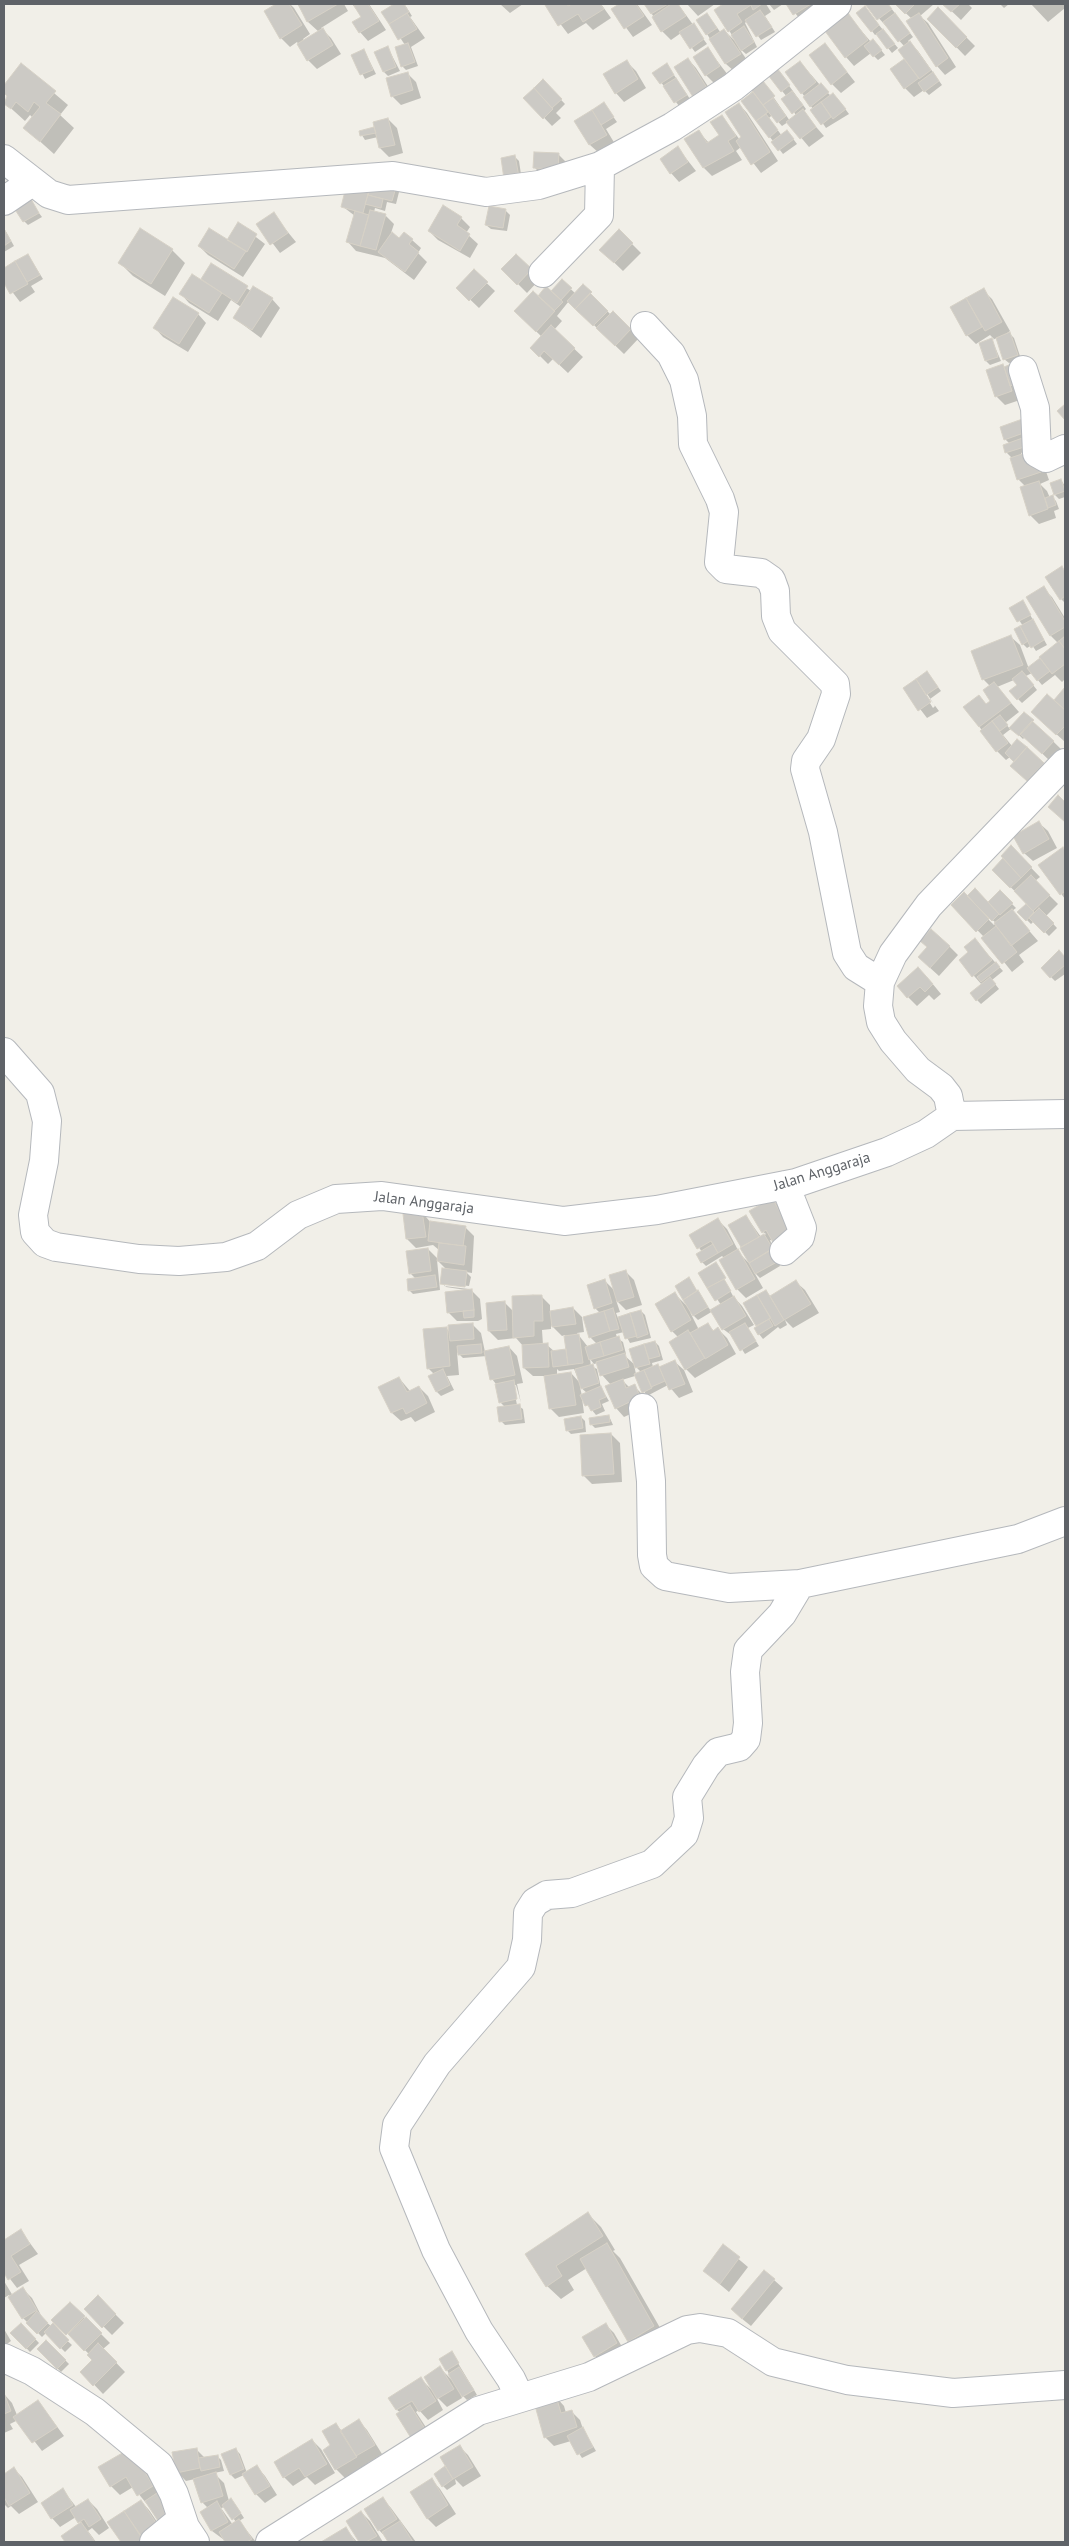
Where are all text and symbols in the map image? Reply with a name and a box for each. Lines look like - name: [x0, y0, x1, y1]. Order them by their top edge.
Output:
- street label: Jalan Anggaraja: [771, 1149, 873, 1195]
- street label: Jalan Anggaraja: [373, 1188, 475, 1218]

